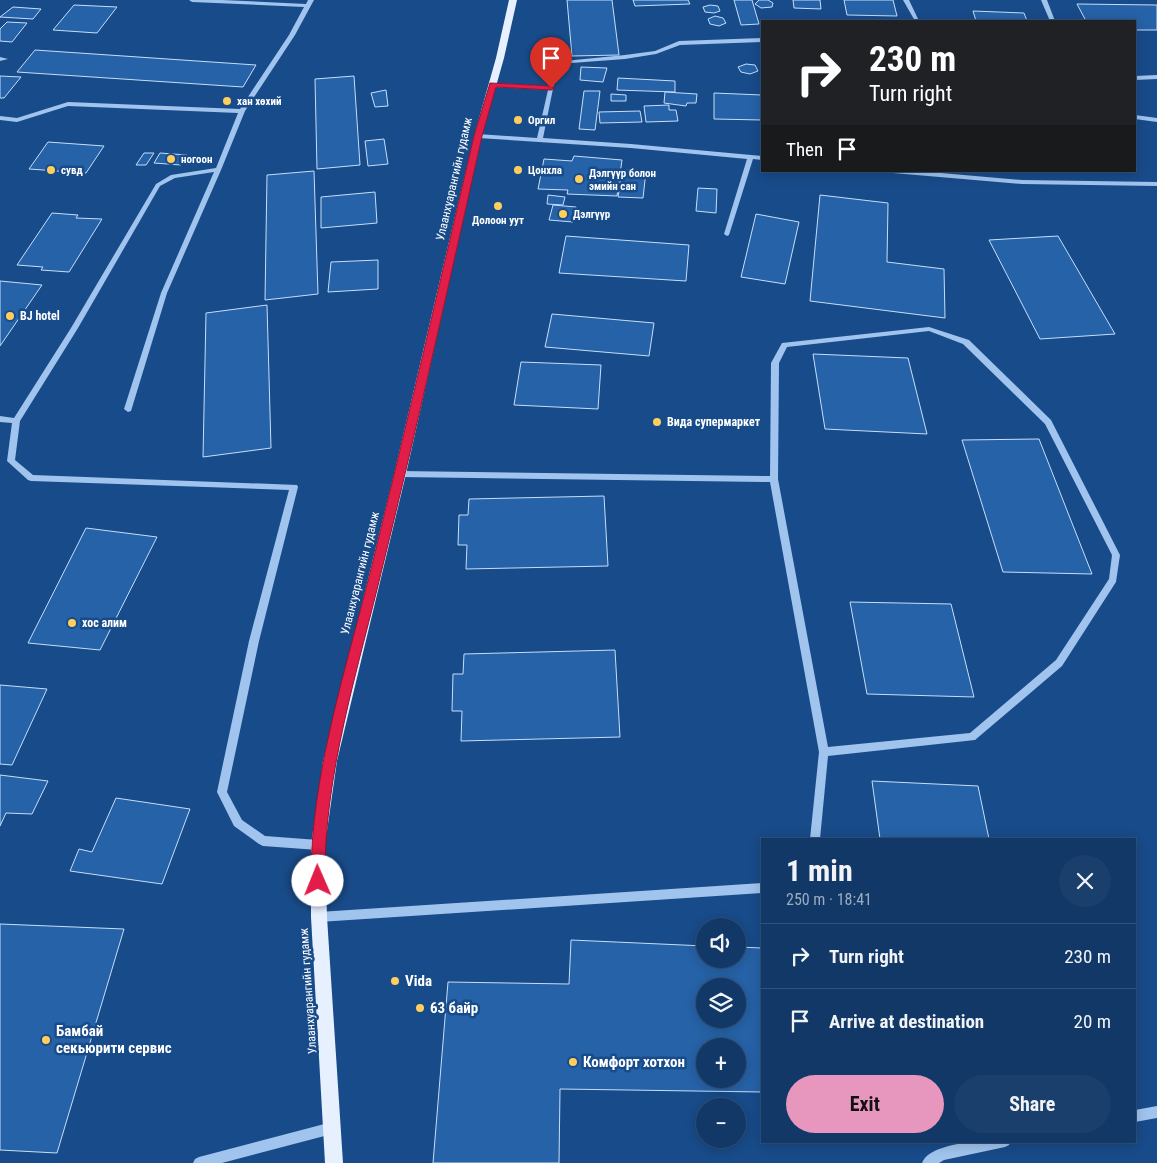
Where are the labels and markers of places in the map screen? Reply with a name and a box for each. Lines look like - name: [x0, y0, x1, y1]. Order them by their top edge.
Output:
- pin: [530, 37, 572, 88]
- marker: хан хөхий: [221, 95, 233, 107]
- place label: хан хөхий: [237, 95, 281, 108]
- marker: Оргил: [512, 114, 524, 126]
- place label: Оргил: [528, 114, 555, 127]
- marker: ногоон: [165, 153, 177, 165]
- place label: ногоон: [181, 153, 212, 166]
- marker: сувд: [45, 164, 57, 176]
- place label: сувд: [61, 164, 83, 177]
- marker: Цонхла: [512, 164, 524, 176]
- place label: Цонхла: [528, 164, 562, 177]
- place label: Дэлгүүр болон эмийн сан: [589, 167, 656, 193]
- marker: Дэлгүүр болон эмийн сан: [573, 173, 585, 185]
- marker: Долоон уут: [492, 200, 504, 212]
- marker: Дэлгүүр: [557, 208, 569, 220]
- place label: Дэлгүүр: [573, 208, 611, 221]
- place label: Долоон уут: [472, 214, 524, 227]
- place label: BJ hotel: [20, 309, 60, 323]
- marker: BJ hotel: [4, 310, 16, 322]
- place label: Вида супермаркет: [667, 415, 761, 429]
- marker: Вида супермаркет: [651, 416, 663, 428]
- place label: хос алим: [82, 616, 127, 630]
- marker: хос алим: [66, 617, 78, 629]
- place label: Vida: [405, 972, 432, 990]
- marker: Vida: [389, 975, 401, 987]
- place label: 63 байр: [430, 999, 478, 1017]
- marker: 63 байр: [414, 1002, 426, 1014]
- place label: Бамбай секьюрити сервис: [56, 1022, 172, 1057]
- marker: Бамбай секьюрити сервис: [40, 1034, 52, 1046]
- place label: Комфорт хотхон: [583, 1053, 685, 1071]
- marker: Комфорт хотхон: [567, 1056, 579, 1068]

